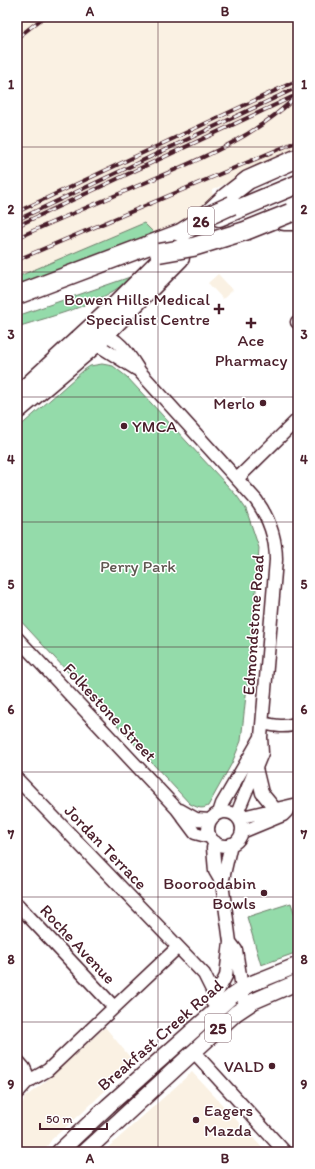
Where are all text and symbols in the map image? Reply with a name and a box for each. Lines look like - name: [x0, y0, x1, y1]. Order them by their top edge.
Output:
- text: A: [85, 4, 95, 19]
- text: B: [221, 4, 230, 19]
- text: 1: [8, 77, 14, 92]
- text: 1: [301, 77, 307, 92]
- text: 2: [8, 202, 15, 217]
- text: 2: [301, 202, 308, 217]
- road number: 26: [188, 207, 214, 235]
- place label: Bowen Hills Medical Specialist Centre: [64, 289, 210, 329]
- marker: Bowen Hills Medical Specialist Centre: [213, 303, 225, 315]
- marker: Ace Pharmacy: [246, 318, 256, 328]
- text: 3: [7, 327, 15, 342]
- text: 3: [300, 327, 308, 342]
- place label: Ace Pharmacy: [215, 330, 287, 370]
- place label: Merlo: [213, 393, 255, 413]
- marker: Merlo: [258, 398, 268, 408]
- place label: YMCA: [132, 416, 177, 436]
- marker: YMCA: [119, 421, 129, 431]
- text: 4: [7, 452, 15, 467]
- text: 4: [300, 452, 308, 467]
- street label: Edmondstone Road: [238, 554, 268, 696]
- park label: Perry Park: [100, 556, 176, 576]
- text: 5: [8, 577, 15, 592]
- text: 5: [301, 577, 308, 592]
- street label: Folkestone Street: [59, 659, 161, 766]
- text: 6: [8, 702, 15, 717]
- text: 6: [301, 702, 308, 717]
- street label: Jordan Terrace: [61, 800, 151, 894]
- text: 7: [7, 827, 15, 842]
- text: 7: [300, 827, 308, 842]
- place label: Booroodabin Bowls: [163, 873, 256, 913]
- marker: Booroodabin Bowls: [259, 888, 269, 898]
- street label: Roche Avenue: [36, 900, 120, 988]
- text: 8: [7, 952, 15, 967]
- text: 8: [300, 952, 308, 967]
- street label: Breakfast Creek Road: [93, 975, 227, 1095]
- road number: 25: [205, 1014, 231, 1042]
- place label: VALD: [224, 1056, 264, 1076]
- marker: VALD: [267, 1061, 277, 1071]
- text: 9: [8, 1077, 15, 1092]
- text: 9: [301, 1077, 308, 1092]
- place label: Eagers Mazda: [204, 1100, 253, 1140]
- scale bar: [40, 1105, 107, 1131]
- text: 50 m: [46, 1112, 72, 1126]
- marker: Eagers Mazda: [191, 1115, 201, 1125]
- text: A: [85, 1151, 95, 1166]
- text: B: [221, 1151, 230, 1166]

